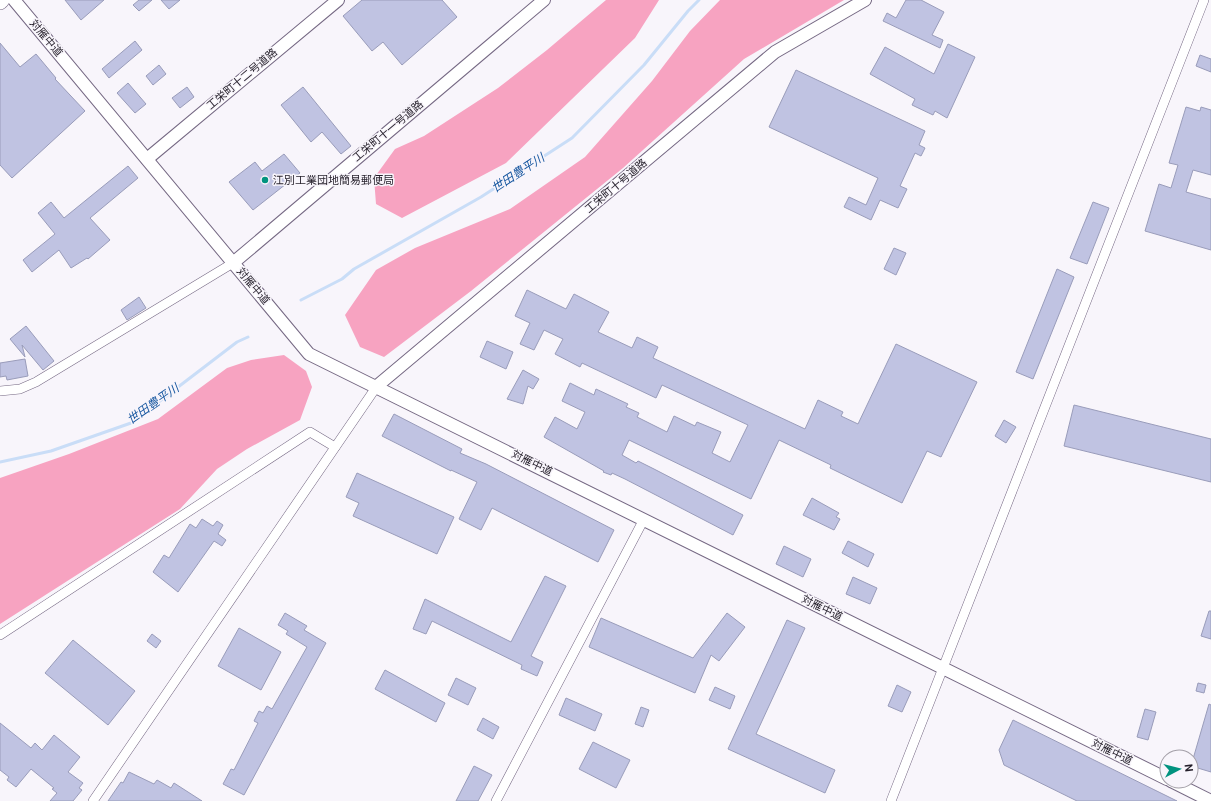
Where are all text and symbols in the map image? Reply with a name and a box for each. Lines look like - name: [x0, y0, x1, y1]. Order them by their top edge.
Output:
- street label: 対雁中道: [27, 17, 65, 59]
- street label: 工栄町十二号道路: [204, 46, 280, 112]
- street label: 工栄町十一号道路: [350, 98, 426, 164]
- water label: 世田豊平川: [489, 150, 549, 195]
- street label: 工栄町十号道路: [582, 156, 650, 216]
- place label: 江別工業団地簡易郵便局: [273, 174, 394, 187]
- marker: 江別工業団地簡易郵便局: [260, 175, 270, 185]
- street label: 対雁中道: [234, 265, 272, 307]
- water label: 世田豊平川: [124, 380, 183, 427]
- street label: 対雁中道: [509, 448, 555, 478]
- street label: 対雁中道: [799, 593, 845, 623]
- street label: 対雁中道: [1089, 737, 1135, 767]
- north arrow: [1159, 749, 1199, 789]
- text: N: [1182, 763, 1195, 773]

